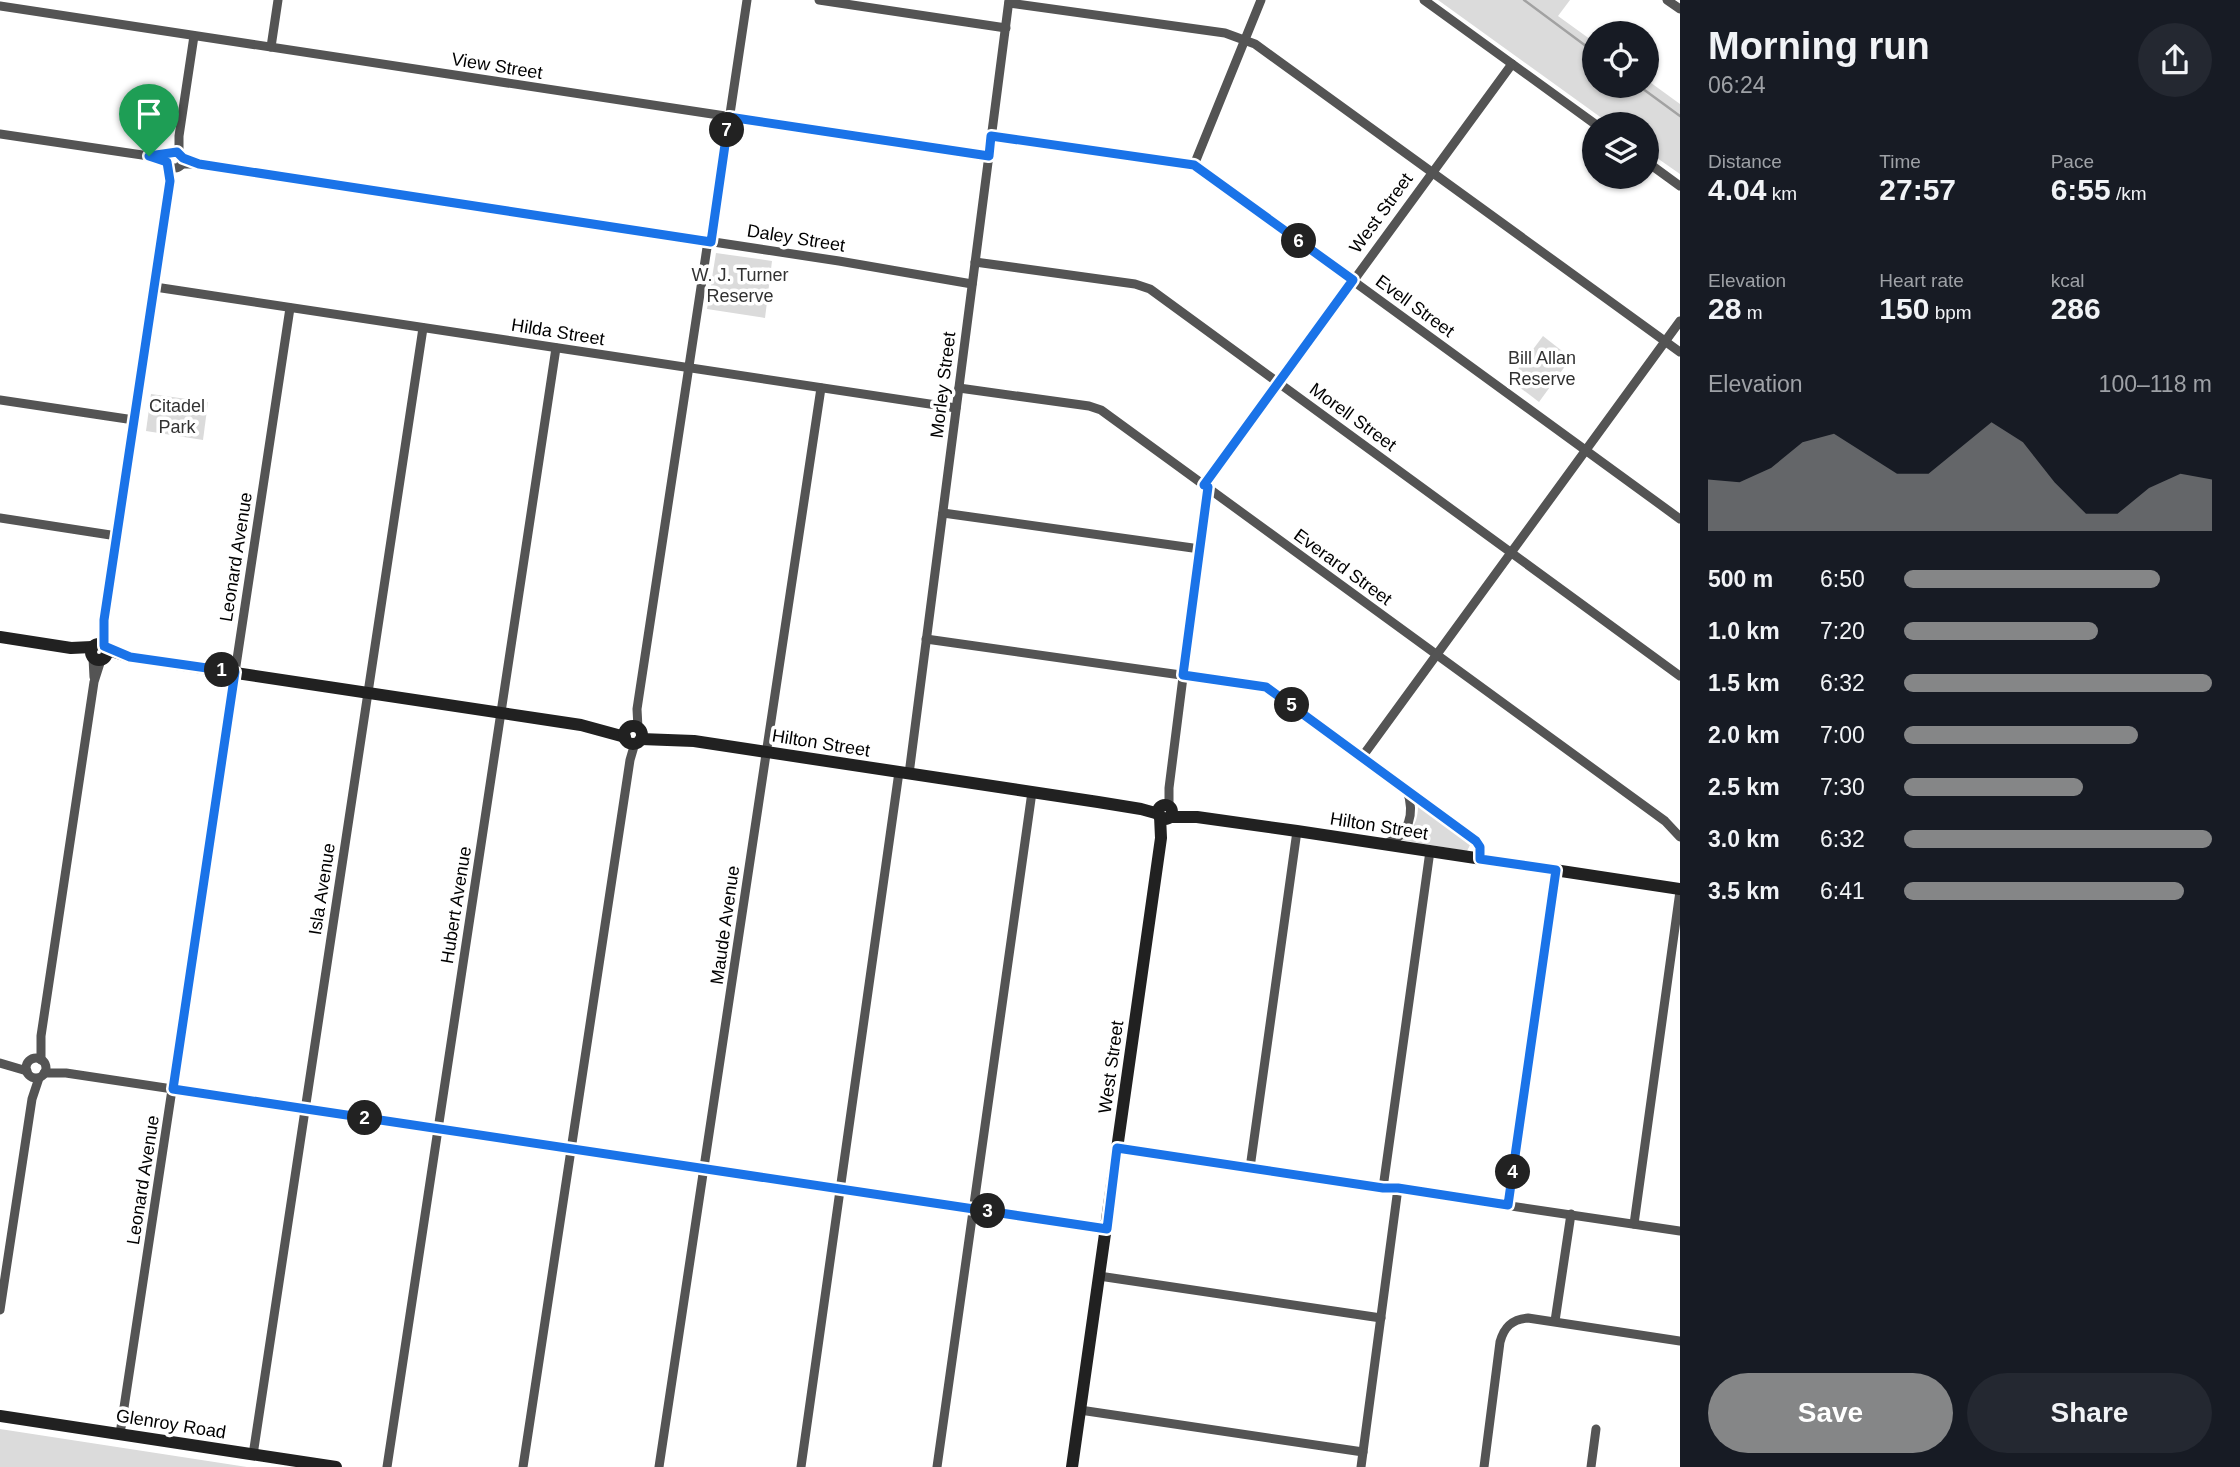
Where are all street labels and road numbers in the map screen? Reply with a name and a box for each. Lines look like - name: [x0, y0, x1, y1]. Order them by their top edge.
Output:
- street label: View Street: [450, 49, 544, 83]
- street label: West Street: [1345, 169, 1417, 257]
- street label: Daley Street: [746, 220, 846, 256]
- street label: Evell Street: [1372, 271, 1458, 341]
- street label: Hilda Street: [510, 315, 606, 349]
- street label: Morley Street: [927, 331, 959, 439]
- street label: Morell Street: [1306, 379, 1400, 455]
- street label: Leonard Avenue: [216, 491, 256, 623]
- street label: Everard Street: [1290, 525, 1396, 609]
- street label: Hilton Street: [771, 725, 871, 761]
- street label: Hilton Street: [1329, 808, 1429, 844]
- street label: Isla Avenue: [305, 842, 339, 936]
- street label: Hubert Avenue: [437, 845, 475, 965]
- street label: Maude Avenue: [707, 864, 743, 986]
- street label: West Street: [1095, 1019, 1127, 1115]
- street label: Leonard Avenue: [123, 1114, 163, 1246]
- street label: Glenroy Road: [115, 1405, 227, 1443]

